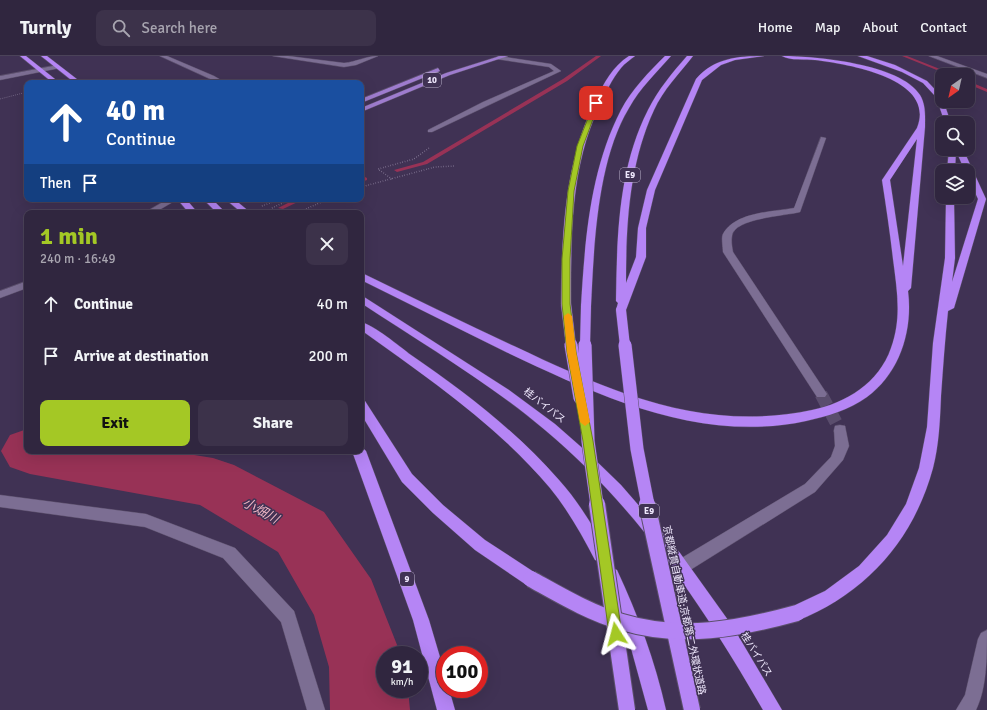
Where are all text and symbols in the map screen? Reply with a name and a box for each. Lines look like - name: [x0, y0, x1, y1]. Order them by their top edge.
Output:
- search box: [96, 10, 376, 46]
- text: Turnly: [20, 16, 72, 40]
- icon: search: [110, 17, 132, 39]
- text: Search here: [142, 19, 217, 37]
- text: Home: [758, 19, 793, 36]
- text: Map: [815, 19, 840, 36]
- text: About: [862, 19, 898, 36]
- text: Contact: [920, 19, 967, 36]
- north arrow: [935, 68, 975, 108]
- map controls: [935, 68, 975, 204]
- road number: 10: [423, 73, 441, 87]
- pin: [579, 86, 613, 120]
- icon: arrive: [585, 92, 607, 114]
- text: 40 m: [106, 94, 165, 128]
- icon: ahead: [40, 96, 92, 148]
- button: search: [935, 116, 975, 156]
- text: Continue: [106, 128, 176, 150]
- button: layers: [935, 164, 975, 204]
- road number: E9: [620, 168, 640, 182]
- icon: arrive: [79, 172, 101, 194]
- text: Then: [40, 174, 71, 192]
- text: 1 min: [40, 221, 98, 251]
- button: close: [306, 223, 348, 265]
- text: 240 m · 16:49: [40, 251, 116, 267]
- icon: ahead: [40, 293, 62, 315]
- text: Continue: [74, 295, 133, 313]
- text: 40 m: [317, 295, 348, 313]
- icon: arrive: [40, 345, 62, 367]
- text: Arrive at destination: [74, 347, 209, 365]
- text: 200 m: [308, 347, 348, 365]
- street label: 桂バイパス: [521, 386, 568, 426]
- button: Exit: [40, 400, 190, 446]
- button: Share: [198, 400, 348, 446]
- water label: 小畑川: [240, 494, 283, 528]
- road number: E9: [639, 504, 659, 518]
- street label: 京都縦貫自動車道;京都第二外環状道路: [660, 524, 708, 696]
- road number: 9: [400, 572, 414, 586]
- position arrow: [595, 613, 637, 655]
- street label: 桂バイパス: [738, 630, 774, 679]
- speed limit sign: 100: [436, 646, 488, 698]
- text: 91: [391, 654, 413, 679]
- text: km/h: [391, 676, 413, 688]

